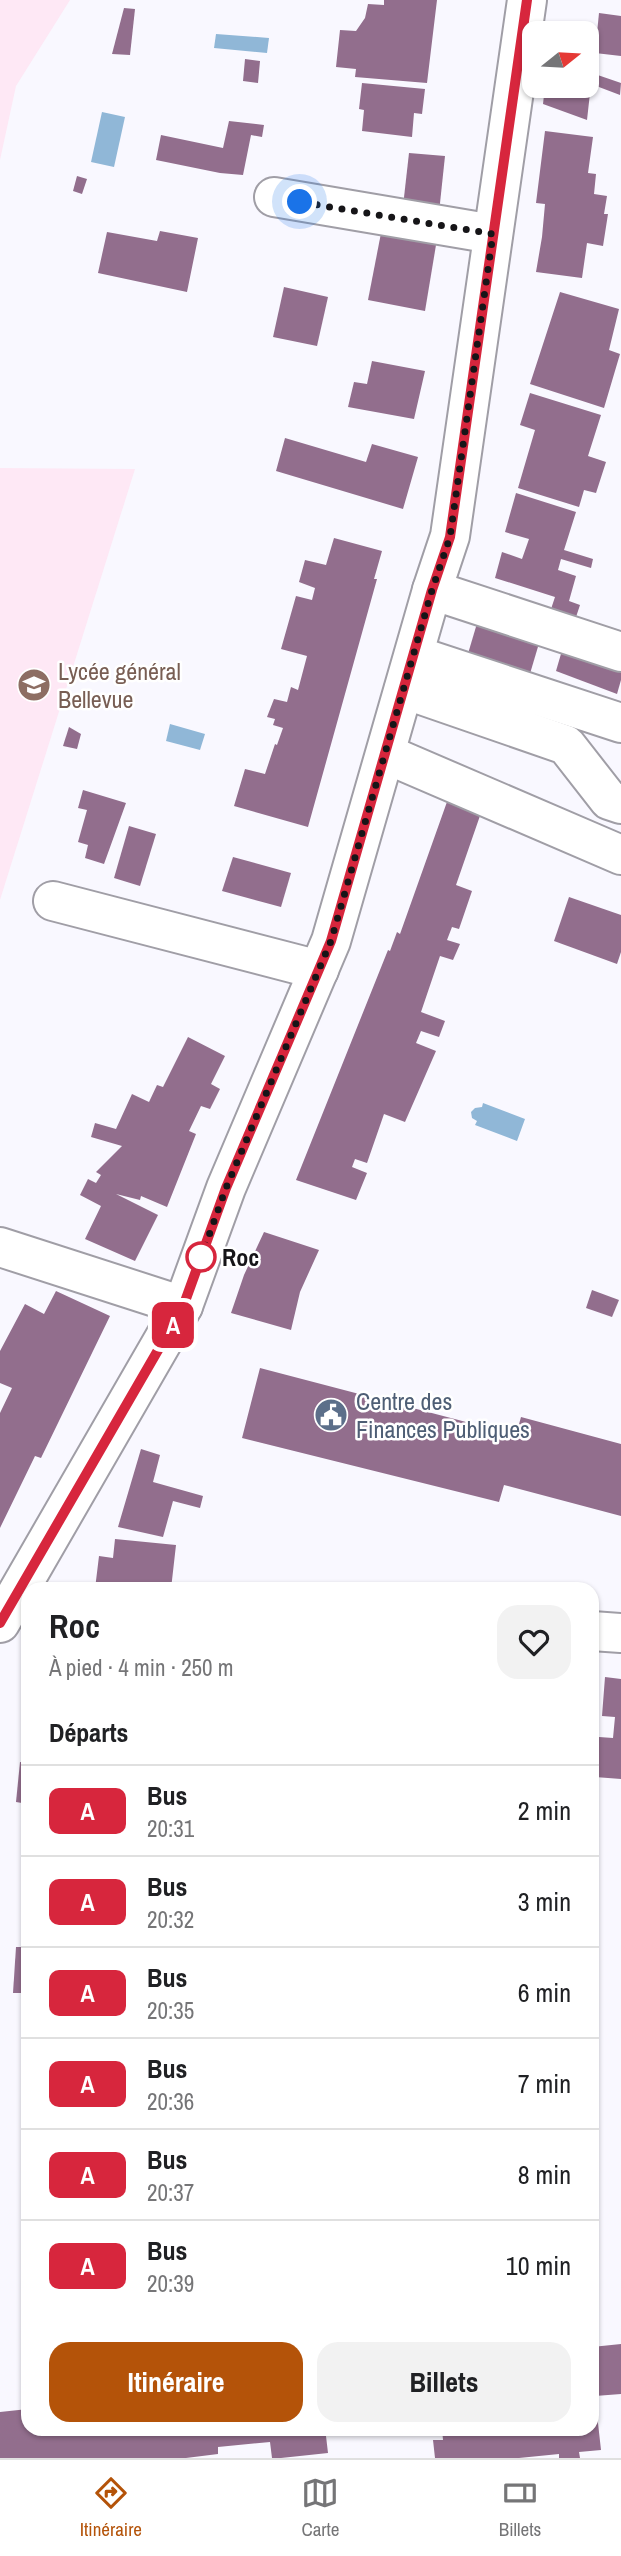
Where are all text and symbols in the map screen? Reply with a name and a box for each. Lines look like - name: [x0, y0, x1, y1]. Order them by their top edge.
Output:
- north arrow: [522, 21, 598, 98]
- map controls: [522, 21, 599, 98]
- your location: [282, 184, 317, 219]
- place label: Lycée général Bellevue: [58, 655, 181, 715]
- school or university icon: Lycée général Bellevue: [15, 666, 53, 704]
- place label: Roc: [222, 1241, 259, 1273]
- marker: Roc: [186, 1242, 216, 1272]
- line badge: A: [150, 1302, 196, 1348]
- text: A: [166, 1309, 180, 1341]
- place label: Centre des Finances Publiques: [356, 1385, 530, 1445]
- public building icon: Centre des Finances Publiques: [312, 1396, 350, 1434]
- text: Roc: [49, 1604, 100, 1648]
- button: heart: [497, 1605, 571, 1679]
- text: À pied · 4 min · 250 m: [49, 1652, 234, 1683]
- text: Départs: [49, 1715, 128, 1750]
- text: Bus: [147, 1778, 187, 1813]
- text: 2 min: [518, 1793, 571, 1828]
- text: A: [80, 1795, 95, 1827]
- text: 20:31: [147, 1813, 194, 1844]
- text: Bus: [147, 1869, 187, 1904]
- text: 3 min: [518, 1884, 571, 1919]
- text: A: [80, 1886, 95, 1918]
- text: 20:32: [147, 1904, 194, 1935]
- text: Bus: [147, 1960, 187, 1995]
- text: 6 min: [518, 1975, 571, 2010]
- text: A: [80, 1977, 95, 2009]
- text: 20:35: [147, 1995, 194, 2026]
- text: Bus: [147, 2051, 187, 2086]
- text: 7 min: [518, 2066, 571, 2101]
- text: A: [80, 2068, 95, 2100]
- text: 20:36: [147, 2086, 194, 2117]
- text: Bus: [147, 2142, 187, 2177]
- text: 8 min: [518, 2157, 571, 2192]
- text: A: [80, 2159, 95, 2191]
- text: 20:37: [147, 2177, 194, 2208]
- text: Bus: [147, 2233, 187, 2268]
- text: 10 min: [506, 2248, 571, 2283]
- text: A: [80, 2250, 95, 2282]
- text: 20:39: [147, 2268, 194, 2299]
- button: Itinéraire: [49, 2342, 303, 2422]
- button: Billets: [317, 2342, 571, 2422]
- tab: Itinéraire: [80, 2474, 142, 2542]
- tab: Carte: [301, 2474, 340, 2542]
- tab: Billets: [499, 2474, 541, 2542]

